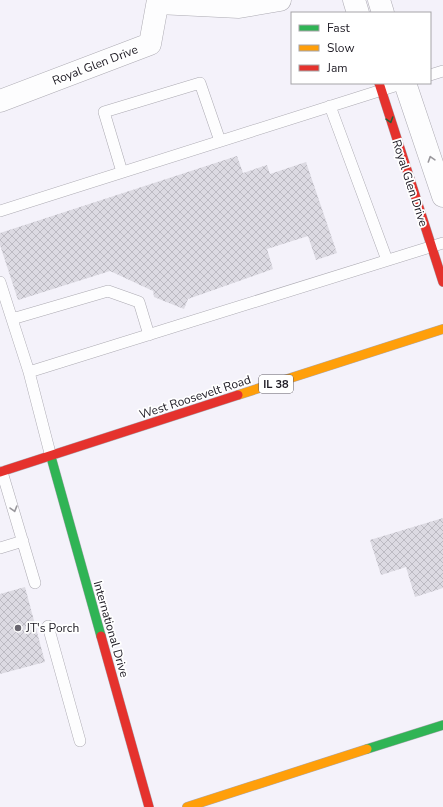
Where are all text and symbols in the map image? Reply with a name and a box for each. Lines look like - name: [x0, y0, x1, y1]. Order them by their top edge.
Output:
- legend: [291, 12, 431, 84]
- text: Fast: [327, 20, 350, 36]
- text: Slow: [327, 40, 355, 56]
- street label: Royal Glen Drive: [50, 41, 140, 89]
- text: Jam: [326, 60, 348, 76]
- one-way arrow: [385, 117, 394, 124]
- street label: Royal Glen Drive: [388, 138, 432, 228]
- one-way arrow: [427, 155, 435, 162]
- street label: West Roosevelt Road: [137, 371, 253, 423]
- road number: IL 38: [259, 375, 293, 393]
- one-way arrow: [9, 506, 17, 512]
- street label: International Drive: [90, 579, 132, 679]
- place label: JT's Porch: [25, 620, 79, 636]
- marker: JT's Porch: [13, 623, 23, 633]

